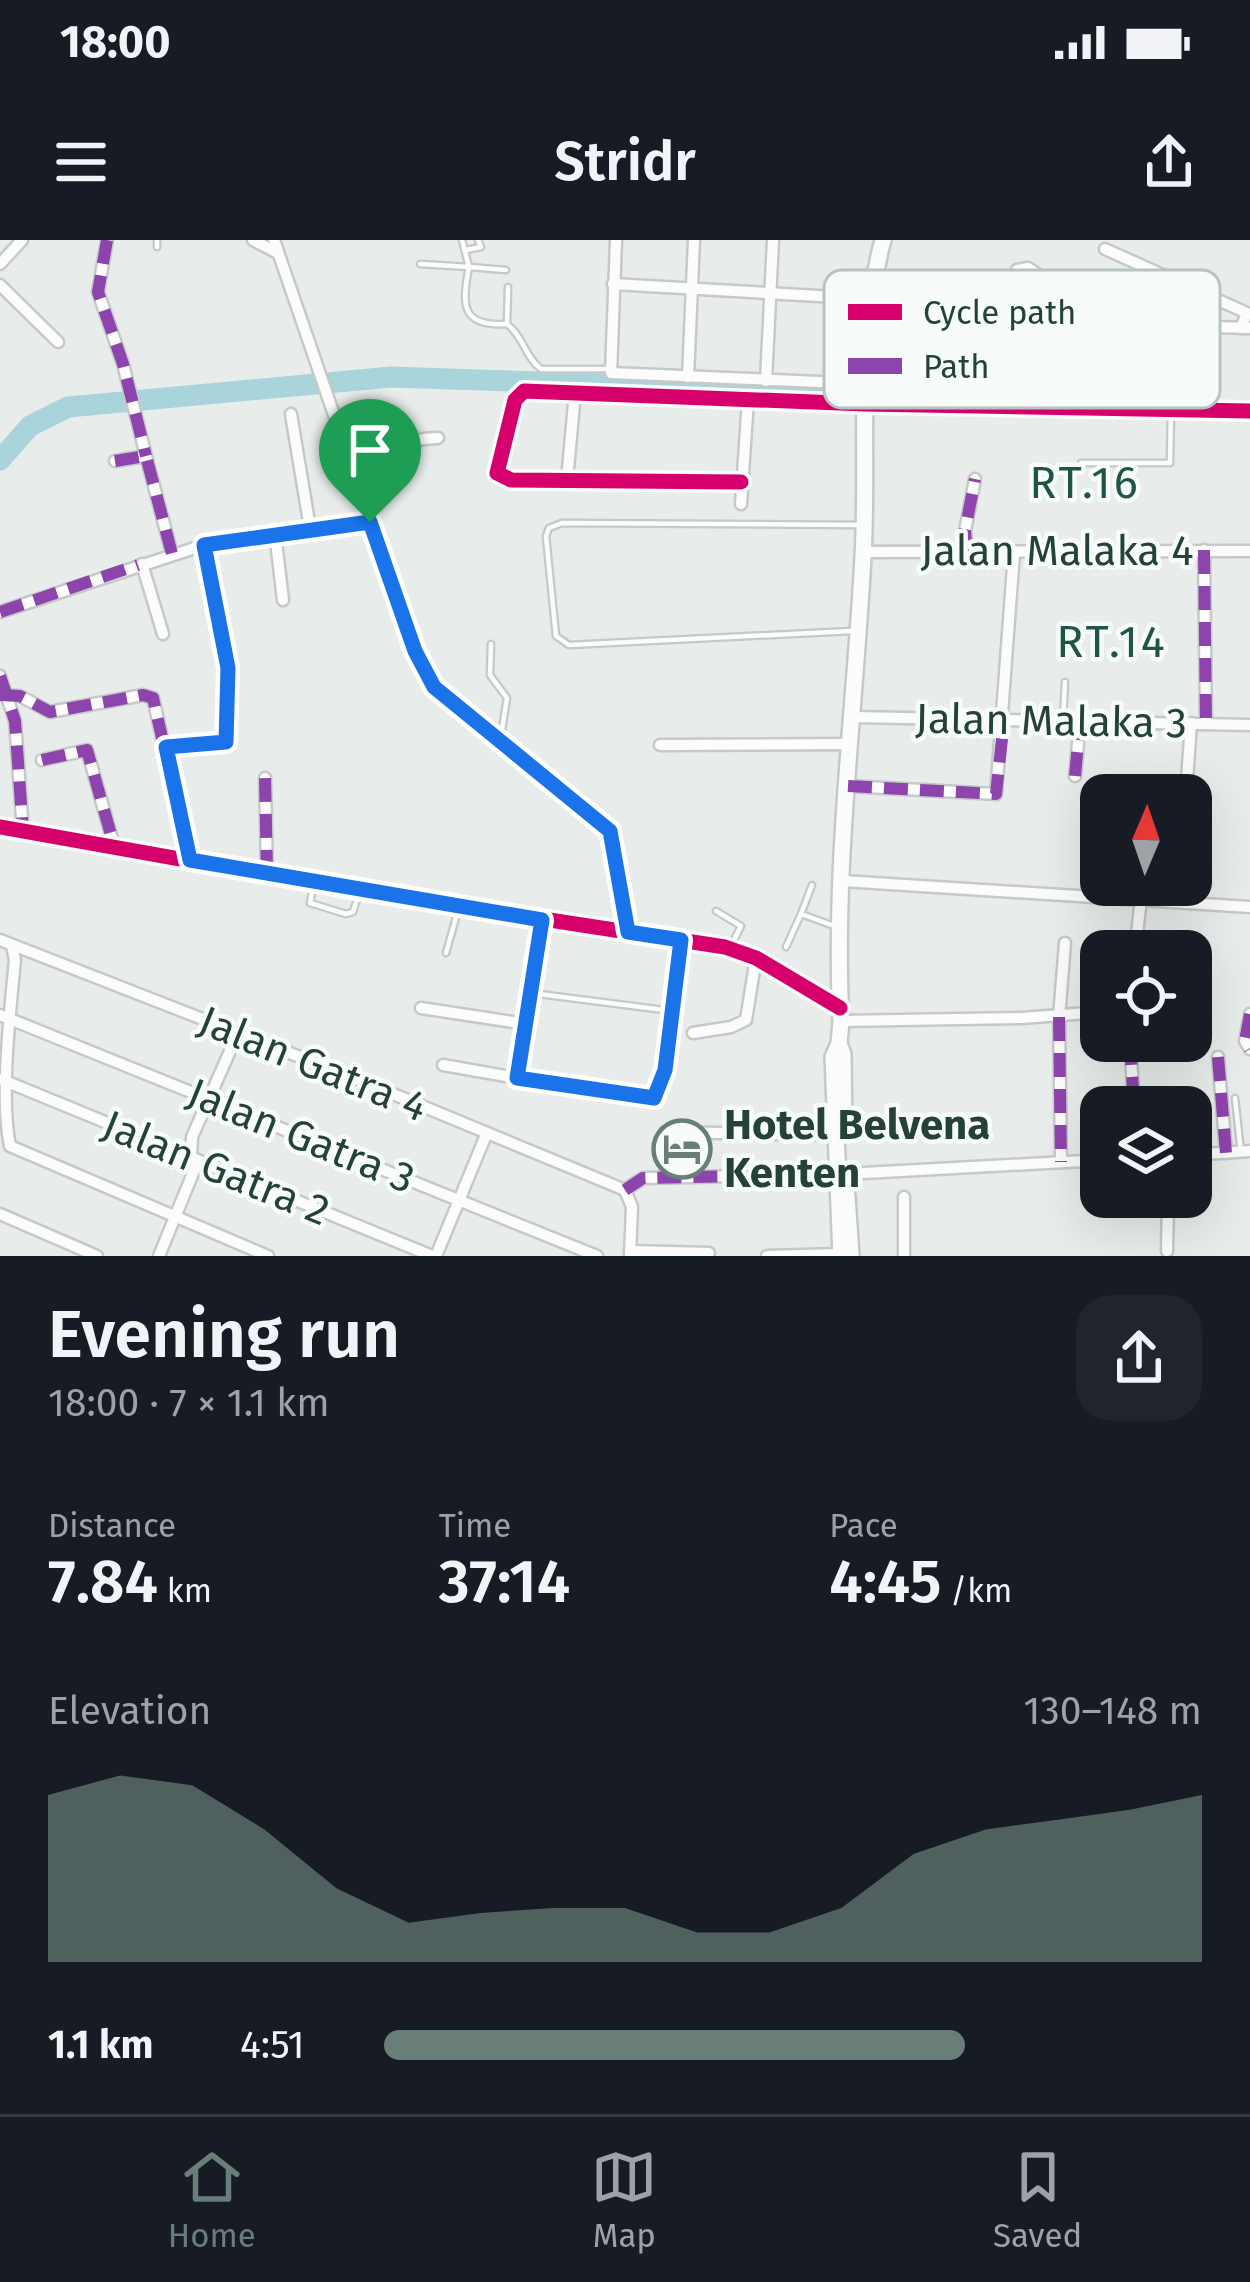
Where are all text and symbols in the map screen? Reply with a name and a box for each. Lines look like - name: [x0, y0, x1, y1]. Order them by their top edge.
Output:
- text: 18:00: [60, 15, 170, 69]
- icon: menu: [48, 129, 114, 195]
- icon: share: [1136, 129, 1202, 195]
- text: Stridr: [554, 130, 696, 194]
- legend: [824, 270, 1220, 408]
- text: Cycle path: [923, 293, 1076, 333]
- text: Path: [923, 347, 990, 387]
- pin: [319, 399, 421, 522]
- icon: arrive: [337, 417, 403, 483]
- district label: RT.16: [1029, 456, 1141, 510]
- street label: Jalan Malaka 4: [920, 526, 1194, 576]
- district label: RT.14: [1056, 615, 1168, 669]
- street label: Jalan Malaka 3: [915, 694, 1187, 748]
- north arrow: [1080, 774, 1212, 906]
- map controls: [1080, 774, 1212, 1218]
- button: locate: [1080, 930, 1212, 1062]
- street label: Jalan Gatra 4: [192, 996, 434, 1132]
- street label: Jalan Gatra 3: [180, 1068, 422, 1204]
- button: layers: [1080, 1086, 1212, 1218]
- street label: Jalan Gatra 2: [95, 1100, 337, 1236]
- place label: Hotel Belvena Kenten: [724, 1100, 990, 1198]
- hotel icon: Hotel Belvena Kenten: [651, 1118, 713, 1180]
- text: Evening run: [48, 1295, 400, 1374]
- button: share: [1076, 1295, 1202, 1421]
- text: 18:00 · 7 × 1.1 km: [48, 1380, 330, 1426]
- text: Distance: [48, 1506, 176, 1546]
- text: Time: [439, 1506, 511, 1546]
- text: Pace: [829, 1506, 898, 1546]
- text: 7.84: [48, 1546, 158, 1618]
- text: 37:14: [439, 1546, 570, 1618]
- text: 4:45: [829, 1546, 941, 1618]
- text: km: [158, 1571, 212, 1611]
- text: /km: [941, 1571, 1012, 1611]
- text: Elevation: [48, 1688, 211, 1734]
- text: 130–148 m: [1023, 1688, 1202, 1734]
- text: 1.1 km: [48, 2022, 153, 2068]
- text: 4:51: [240, 2022, 305, 2068]
- tab: Home: [168, 2144, 256, 2256]
- tab: Map: [591, 2144, 657, 2256]
- tab: Saved: [993, 2144, 1082, 2256]

